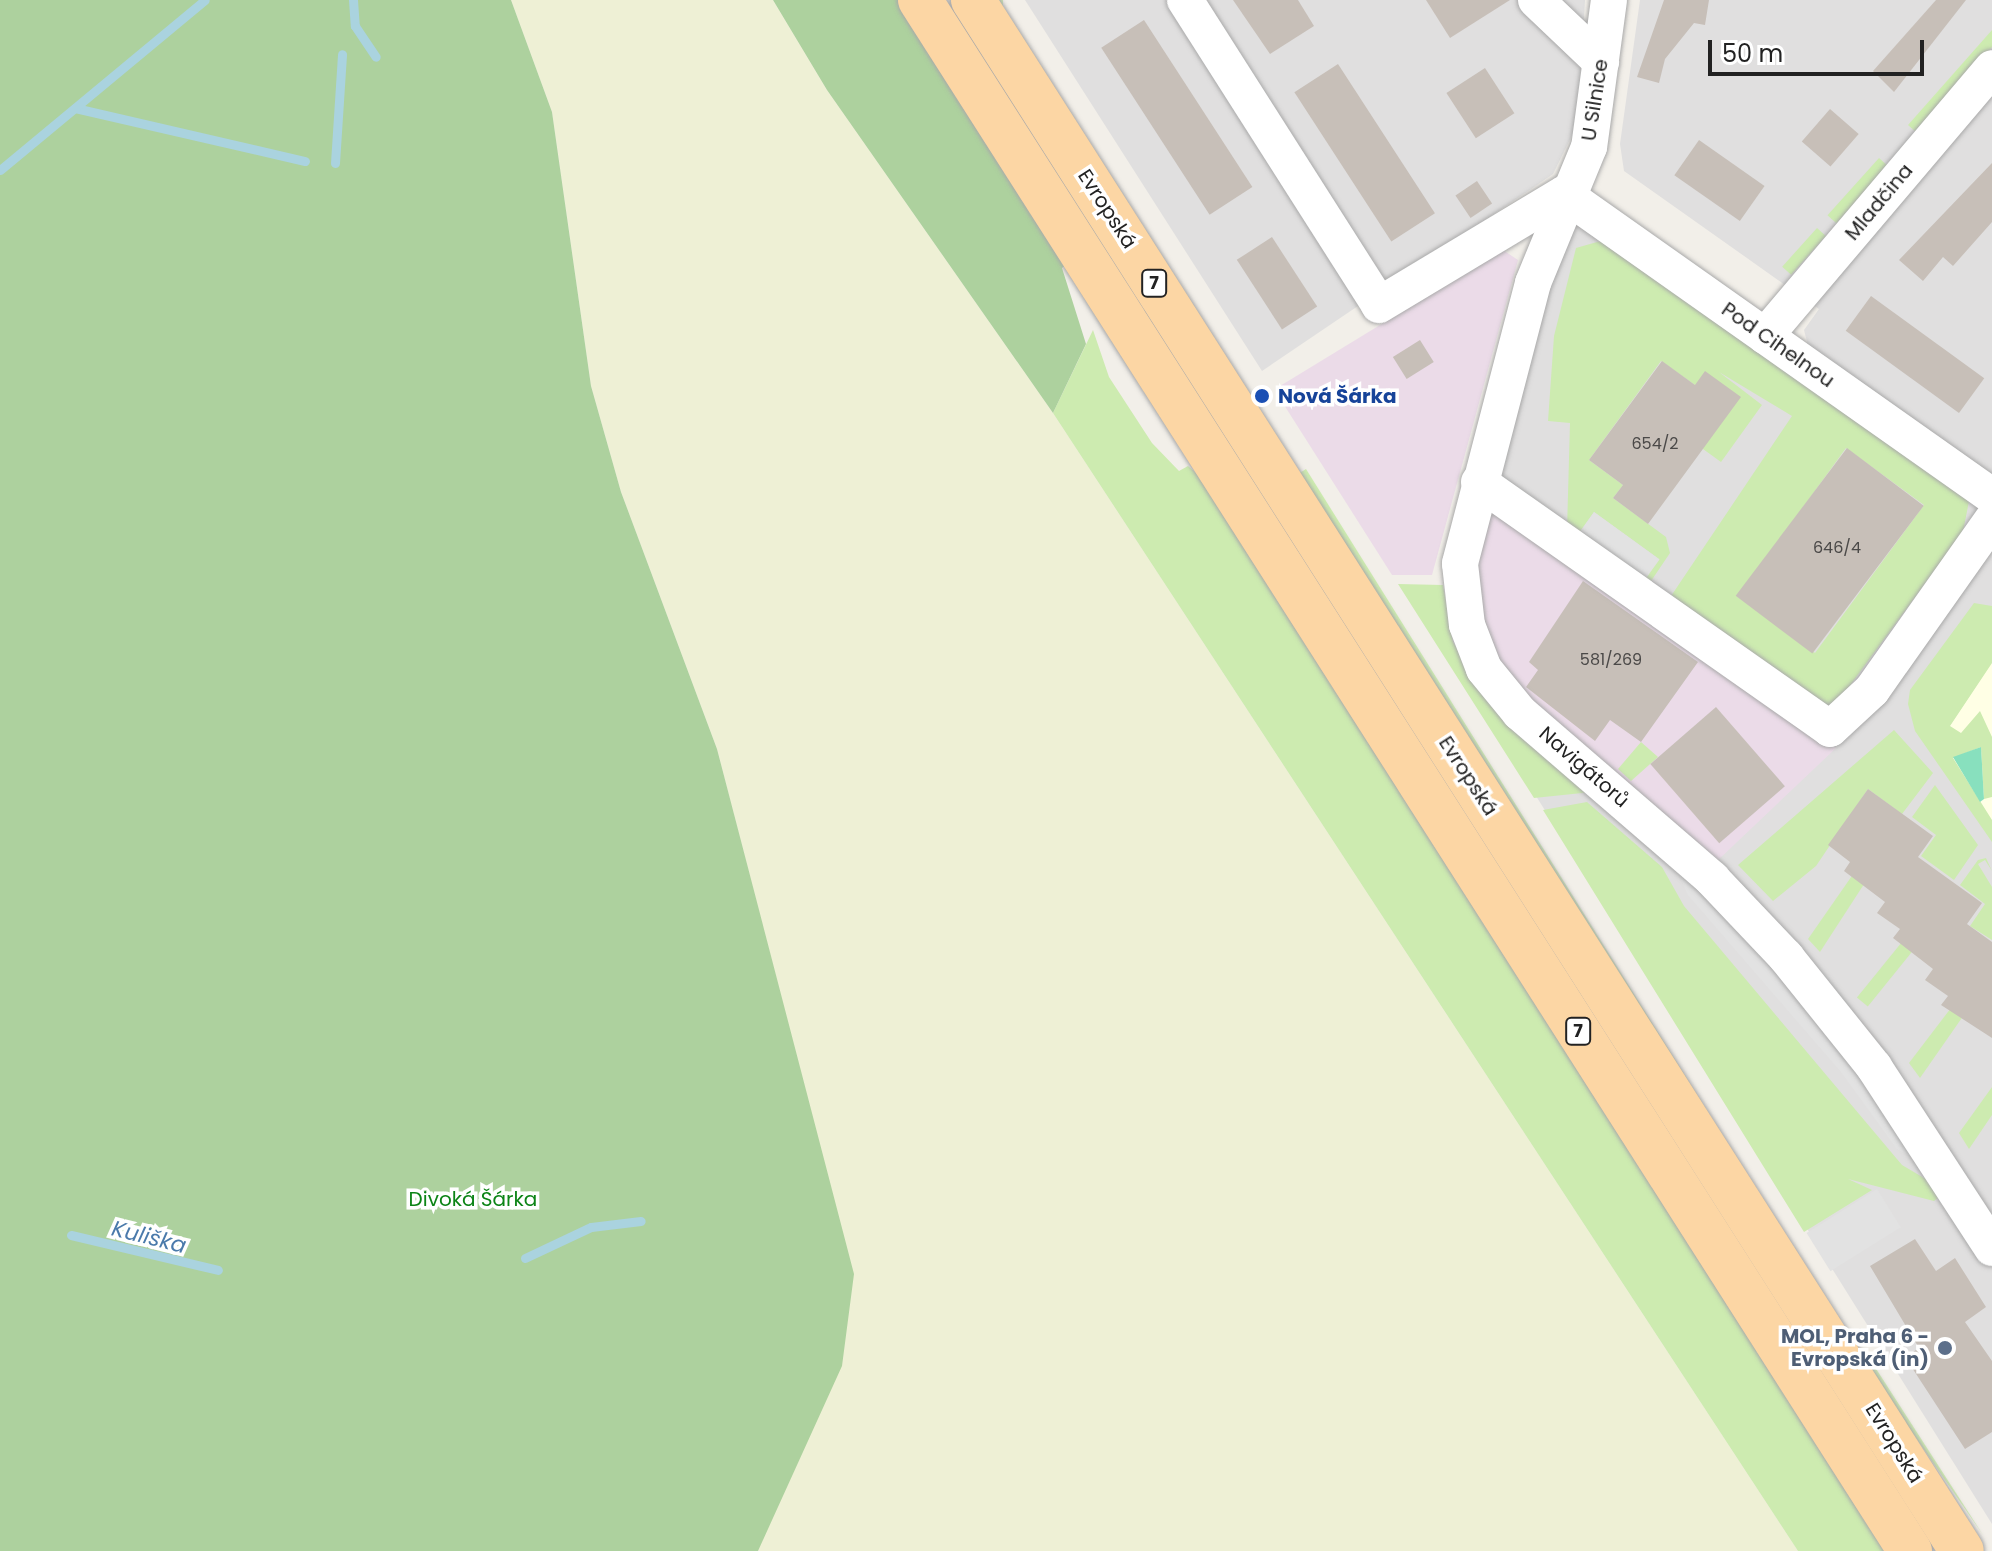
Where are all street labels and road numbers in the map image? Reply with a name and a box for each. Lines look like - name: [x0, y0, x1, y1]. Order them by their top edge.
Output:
- street label: U Silnice: [1577, 57, 1613, 143]
- street label: Mladčina: [1840, 159, 1918, 245]
- street label: Evropská: [1073, 165, 1141, 253]
- road number: 7: [1140, 269, 1168, 297]
- street label: Pod Cihelnou: [1717, 297, 1839, 393]
- street label: Navigátorů: [1534, 721, 1634, 813]
- street label: Evropská: [1434, 732, 1502, 820]
- road number: 7: [1564, 1017, 1592, 1045]
- street label: Evropská: [1860, 1399, 1928, 1487]

